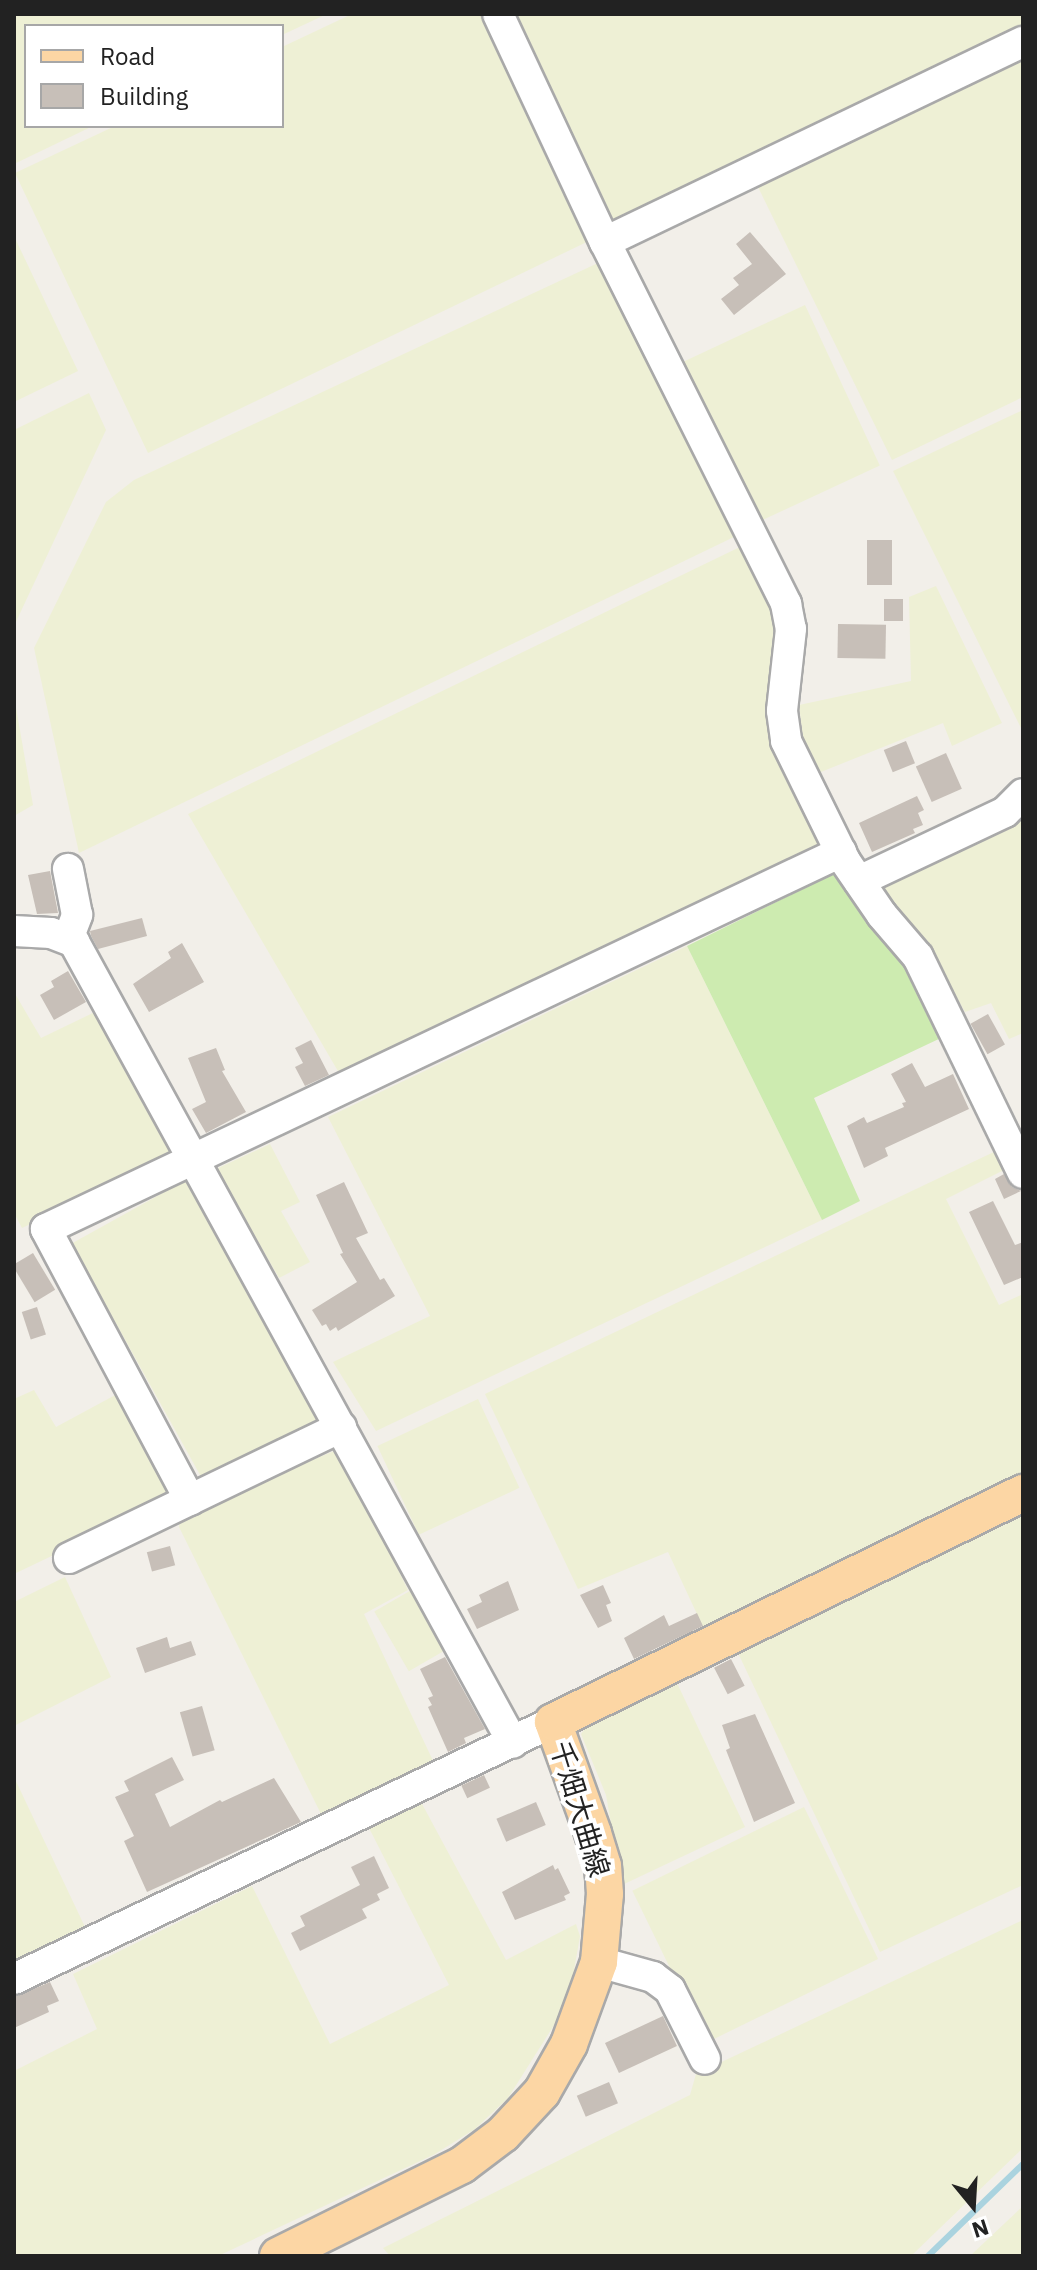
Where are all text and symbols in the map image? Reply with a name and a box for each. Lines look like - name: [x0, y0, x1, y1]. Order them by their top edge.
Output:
- legend: [24, 24, 284, 128]
- text: Road: [100, 40, 155, 72]
- text: Building: [100, 80, 188, 112]
- street label: 千畑大曲線: [543, 1737, 617, 1881]
- north arrow: [933, 2166, 1013, 2246]
- text: N: [969, 2213, 993, 2246]

